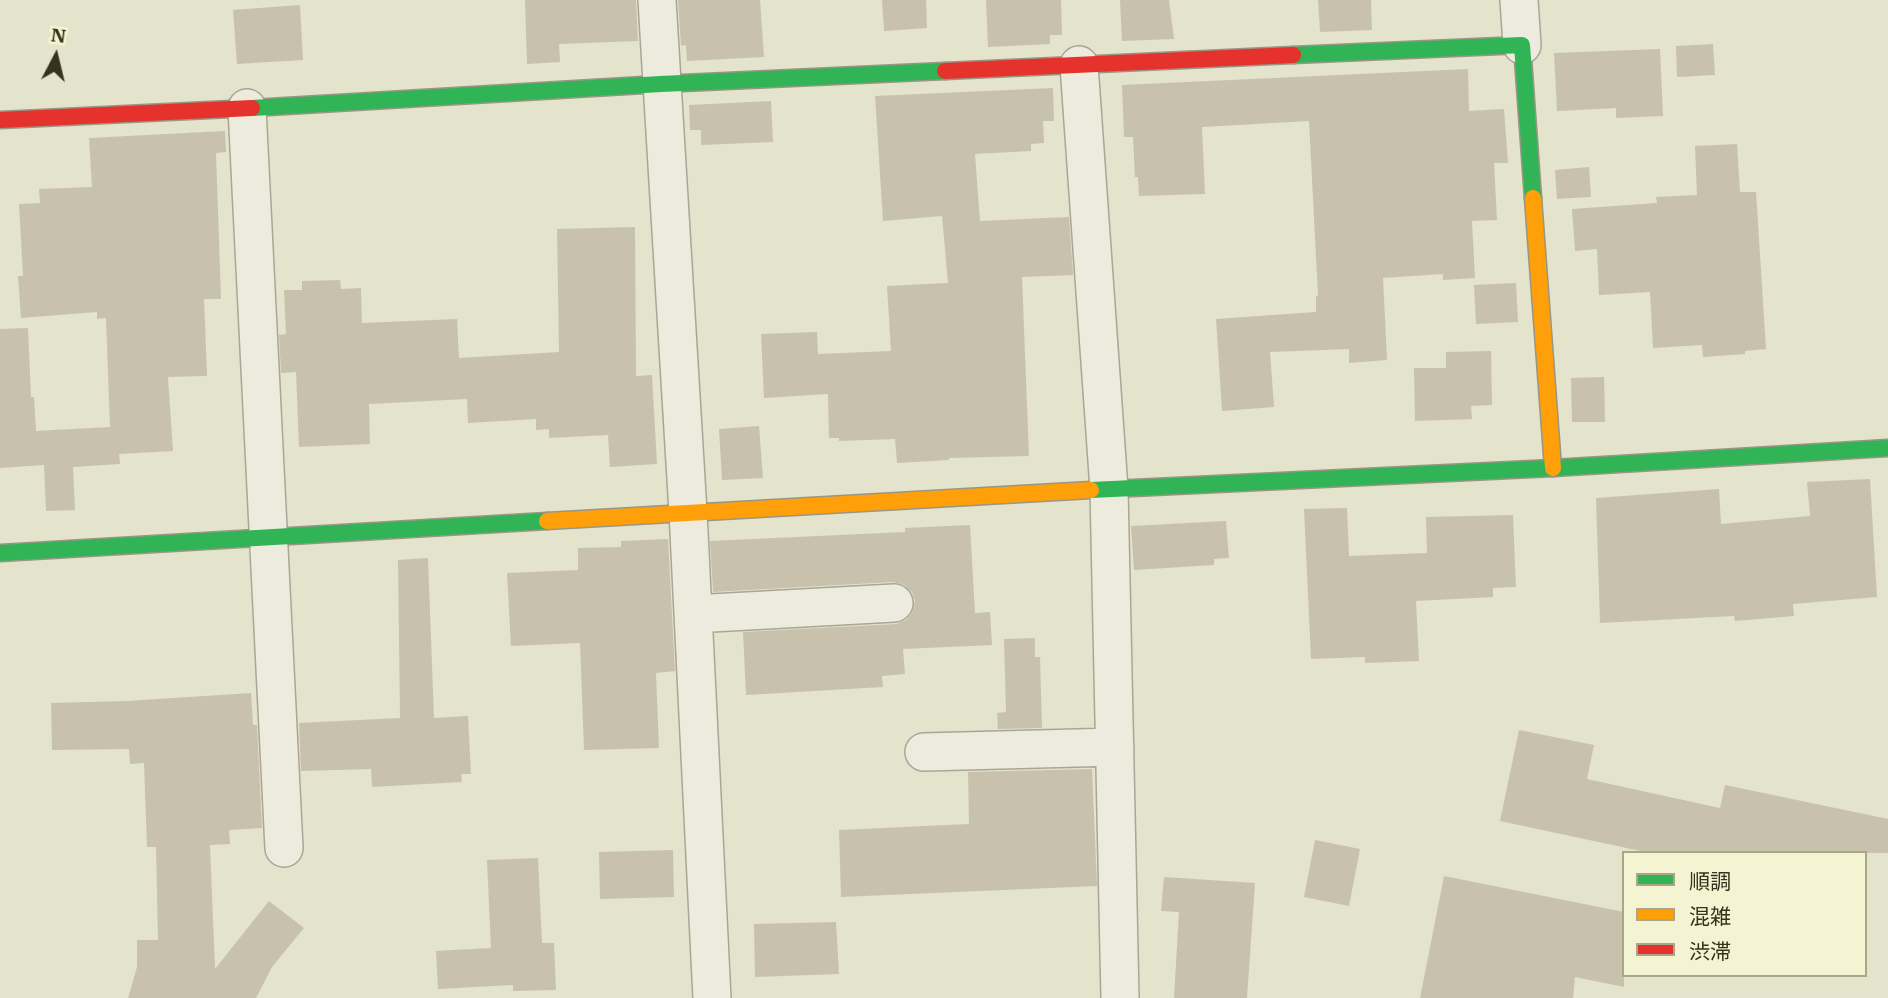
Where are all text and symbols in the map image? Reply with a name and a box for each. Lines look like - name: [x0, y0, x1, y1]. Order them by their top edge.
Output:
- north arrow: [21, 21, 91, 91]
- text: N: [50, 22, 67, 48]
- legend: [1622, 851, 1867, 977]
- text: 順調: [1689, 867, 1731, 895]
- text: 混雑: [1689, 902, 1731, 930]
- text: 渋滞: [1689, 937, 1731, 965]

